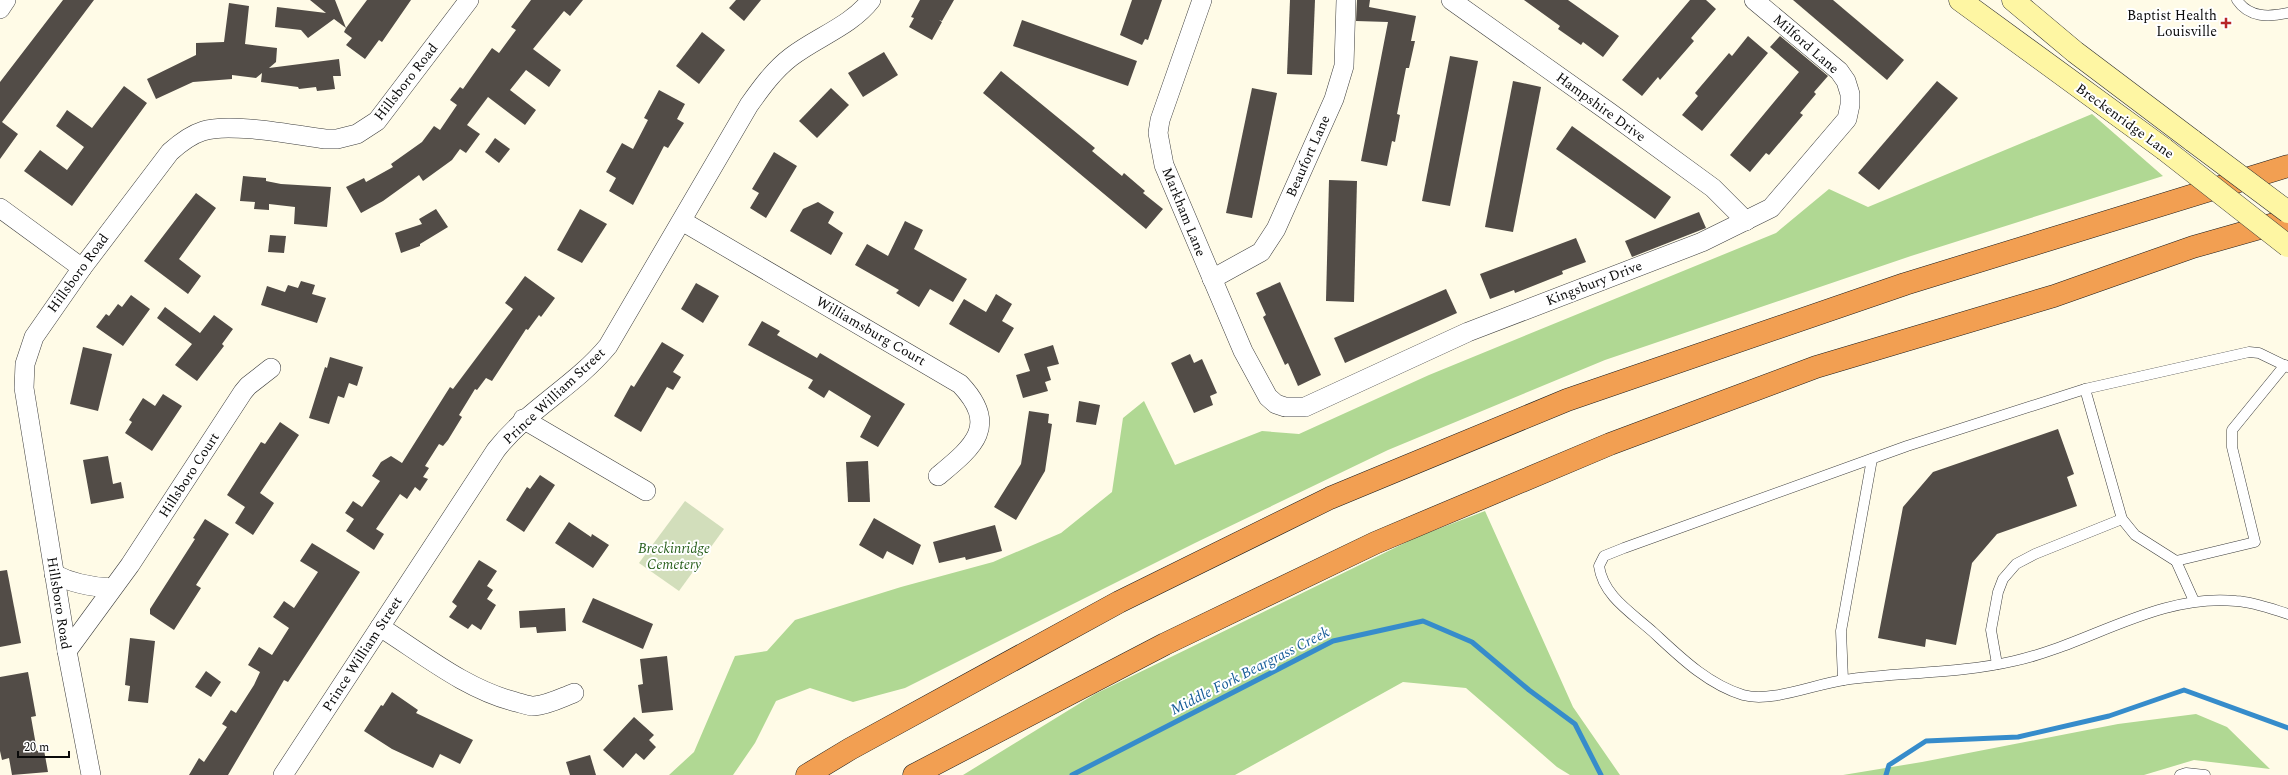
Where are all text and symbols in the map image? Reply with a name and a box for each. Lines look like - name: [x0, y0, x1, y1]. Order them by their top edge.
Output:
- place label: Baptist Health Louisville: [2127, 5, 2217, 42]
- street label: Milford Lane: [1768, 9, 1844, 79]
- marker: Baptist Health Louisville: [2220, 17, 2232, 29]
- street label: Hillsboro Road: [369, 39, 443, 125]
- street label: Hampshire Drive: [1552, 67, 1651, 147]
- street label: Breckenridge Lane: [2072, 78, 2179, 164]
- street label: Beaufort Lane: [1281, 111, 1336, 200]
- street label: Markham Lane: [1157, 164, 1212, 260]
- street label: Hillsboro Road: [42, 229, 114, 317]
- street label: Kingsbury Drive: [1543, 255, 1645, 311]
- street label: Williamsburg Court: [812, 291, 930, 371]
- street label: Prince William Street: [498, 343, 610, 449]
- street label: Hillsboro Court: [153, 428, 225, 522]
- park label: Breckinridge Cemetery: [638, 538, 710, 575]
- street label: Hillsboro Road: [41, 555, 77, 651]
- street label: Prince William Street: [317, 592, 407, 716]
- water label: Middle Fork Beargrass Creek: [1166, 621, 1334, 721]
- scale bar: [18, 733, 69, 759]
- text: 20 m: [24, 738, 49, 757]

